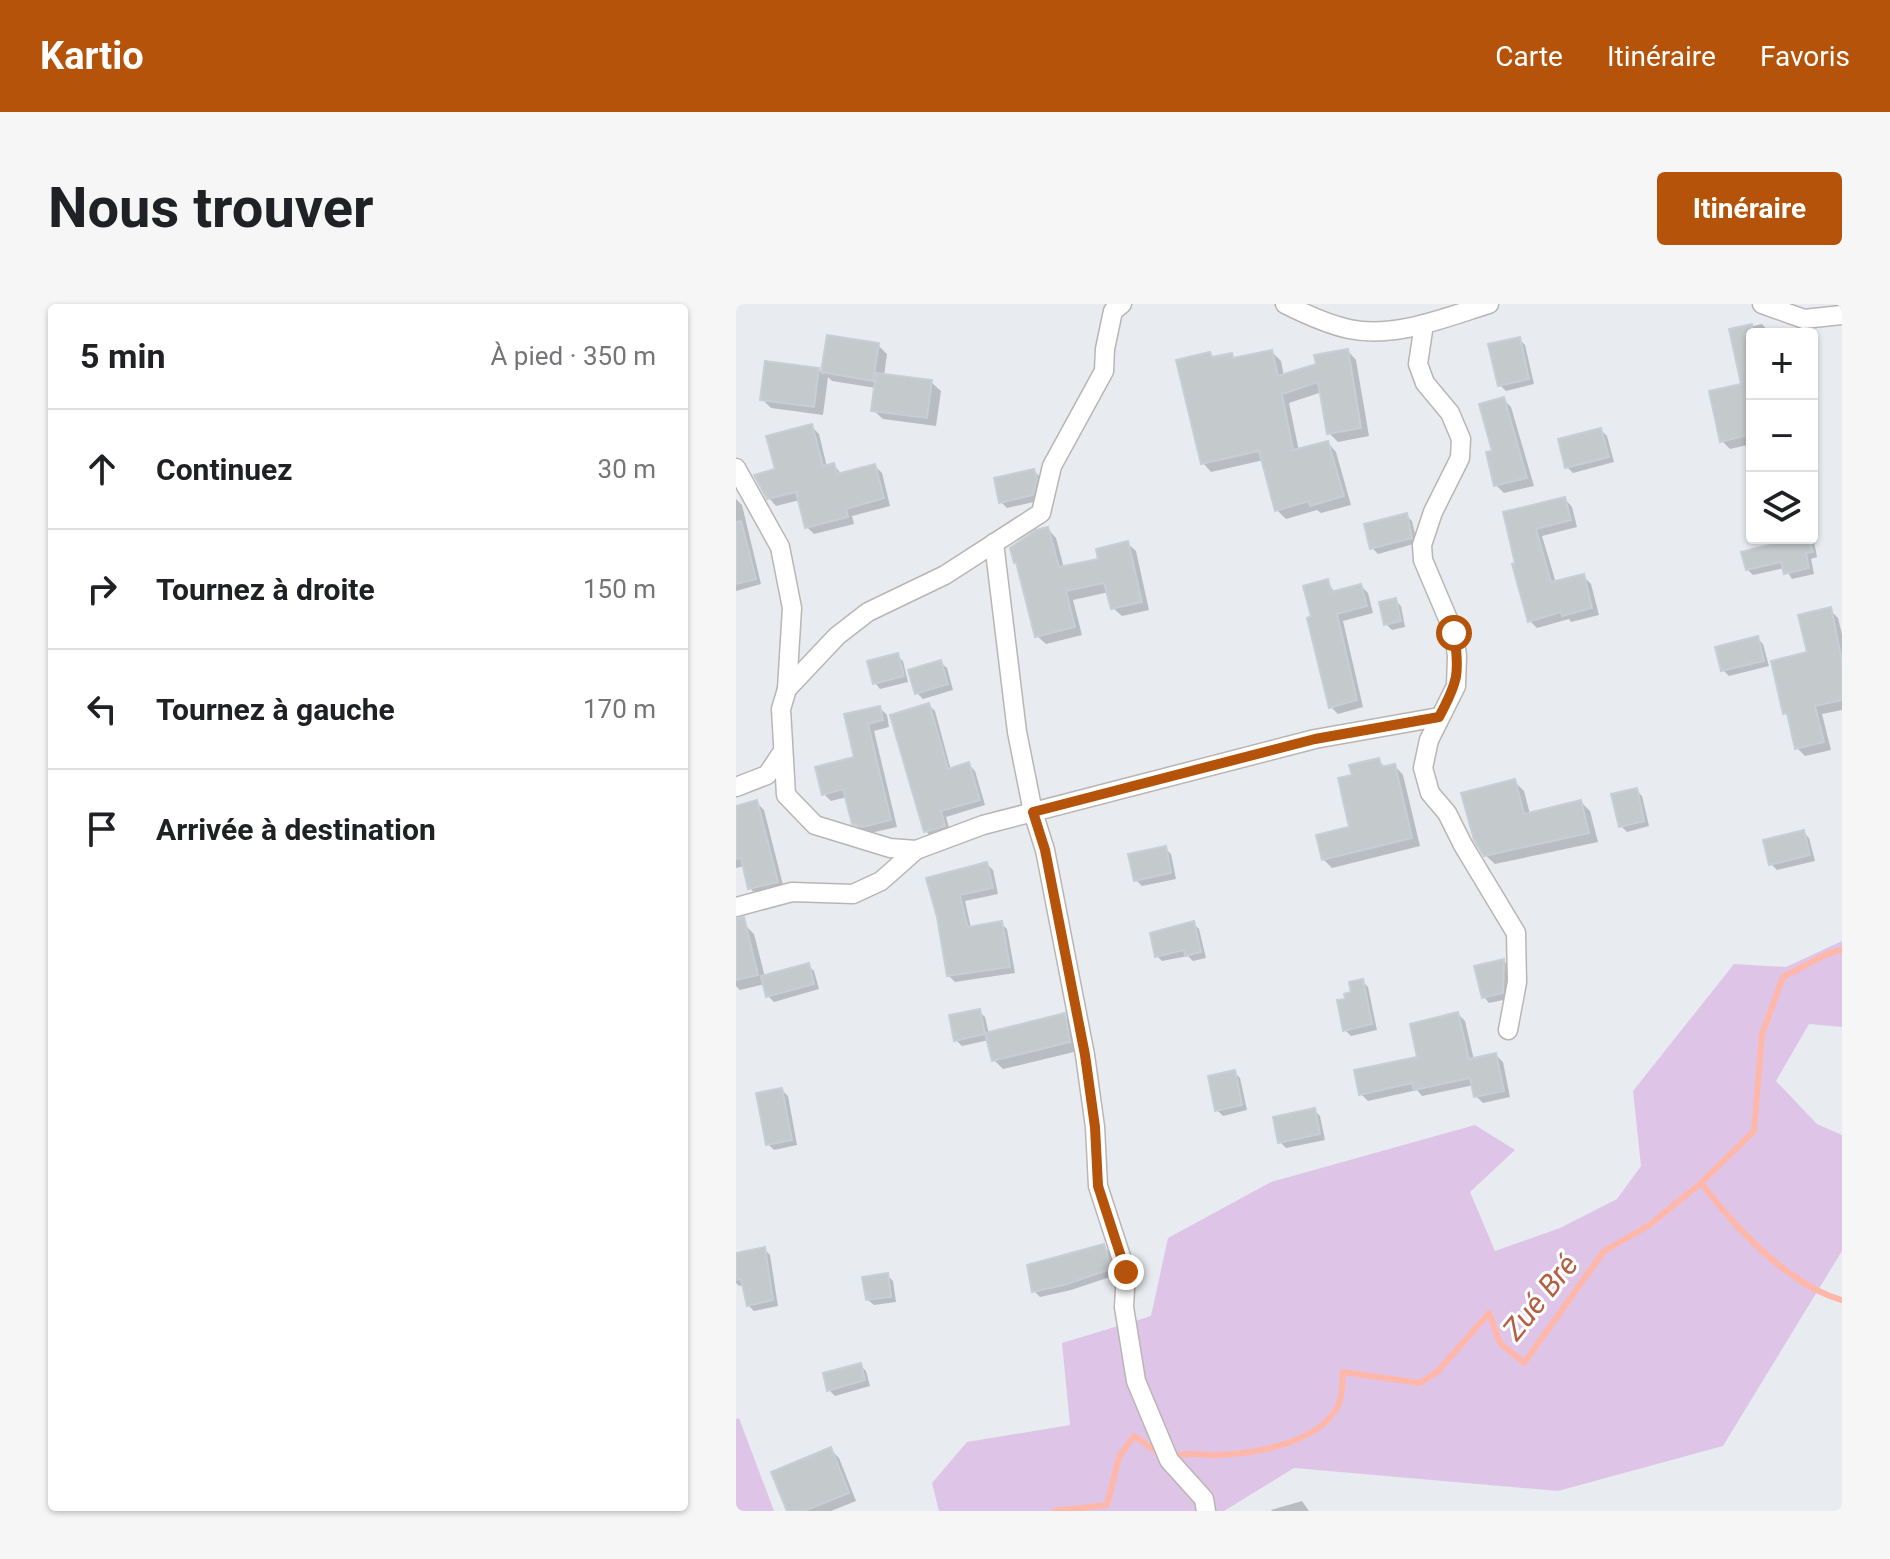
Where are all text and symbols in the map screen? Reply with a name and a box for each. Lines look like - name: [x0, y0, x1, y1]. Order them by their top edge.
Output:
- text: Kartio: [40, 34, 144, 78]
- text: Carte: [1495, 40, 1563, 73]
- text: Itinéraire: [1607, 40, 1716, 73]
- text: Favoris: [1760, 40, 1850, 73]
- button: Itinéraire: [1657, 172, 1842, 245]
- text: Nous trouver: [48, 175, 374, 241]
- map controls: [1746, 328, 1818, 544]
- button: +: [1746, 328, 1818, 400]
- text: 5 min: [80, 336, 165, 376]
- text: À pied · 350 m: [490, 341, 656, 371]
- button: −: [1746, 400, 1818, 472]
- icon: ahead: [80, 447, 124, 491]
- text: Continuez: [156, 452, 293, 487]
- text: 30 m: [598, 454, 656, 484]
- button: layers: [1746, 472, 1818, 544]
- icon: right: [80, 567, 124, 611]
- text: Tournez à droite: [156, 572, 375, 607]
- text: 150 m: [583, 574, 656, 604]
- route start: [1436, 615, 1472, 651]
- icon: left: [80, 687, 124, 731]
- text: Tournez à gauche: [156, 692, 395, 727]
- text: 170 m: [583, 694, 656, 724]
- icon: arrive: [80, 807, 124, 851]
- text: Arrivée à destination: [156, 812, 436, 847]
- water label: Zué Bré: [1495, 1247, 1585, 1347]
- route end: [1108, 1254, 1144, 1290]

